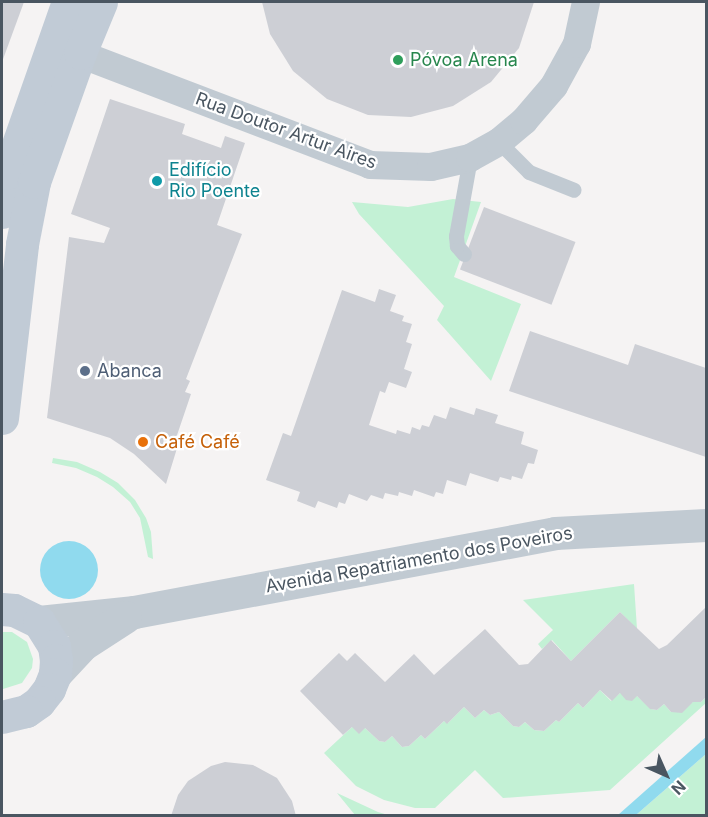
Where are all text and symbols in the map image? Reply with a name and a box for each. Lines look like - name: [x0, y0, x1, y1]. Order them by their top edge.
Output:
- place label: Póvoa Arena: [410, 49, 518, 71]
- marker: Póvoa Arena: [391, 53, 405, 67]
- street label: Rua Doutor Artur Aires: [192, 88, 380, 174]
- place label: Edifício Rio Poente: [169, 160, 260, 202]
- marker: Edifício Rio Poente: [150, 174, 164, 188]
- place label: Abanca: [97, 360, 162, 382]
- marker: Abanca: [78, 364, 92, 378]
- place label: Café Café: [155, 431, 240, 453]
- marker: Café Café: [136, 435, 150, 449]
- street label: Avenida Repatriamento dos Poveiros: [264, 522, 574, 598]
- north arrow: [636, 745, 696, 805]
- text: N: [667, 776, 690, 799]

